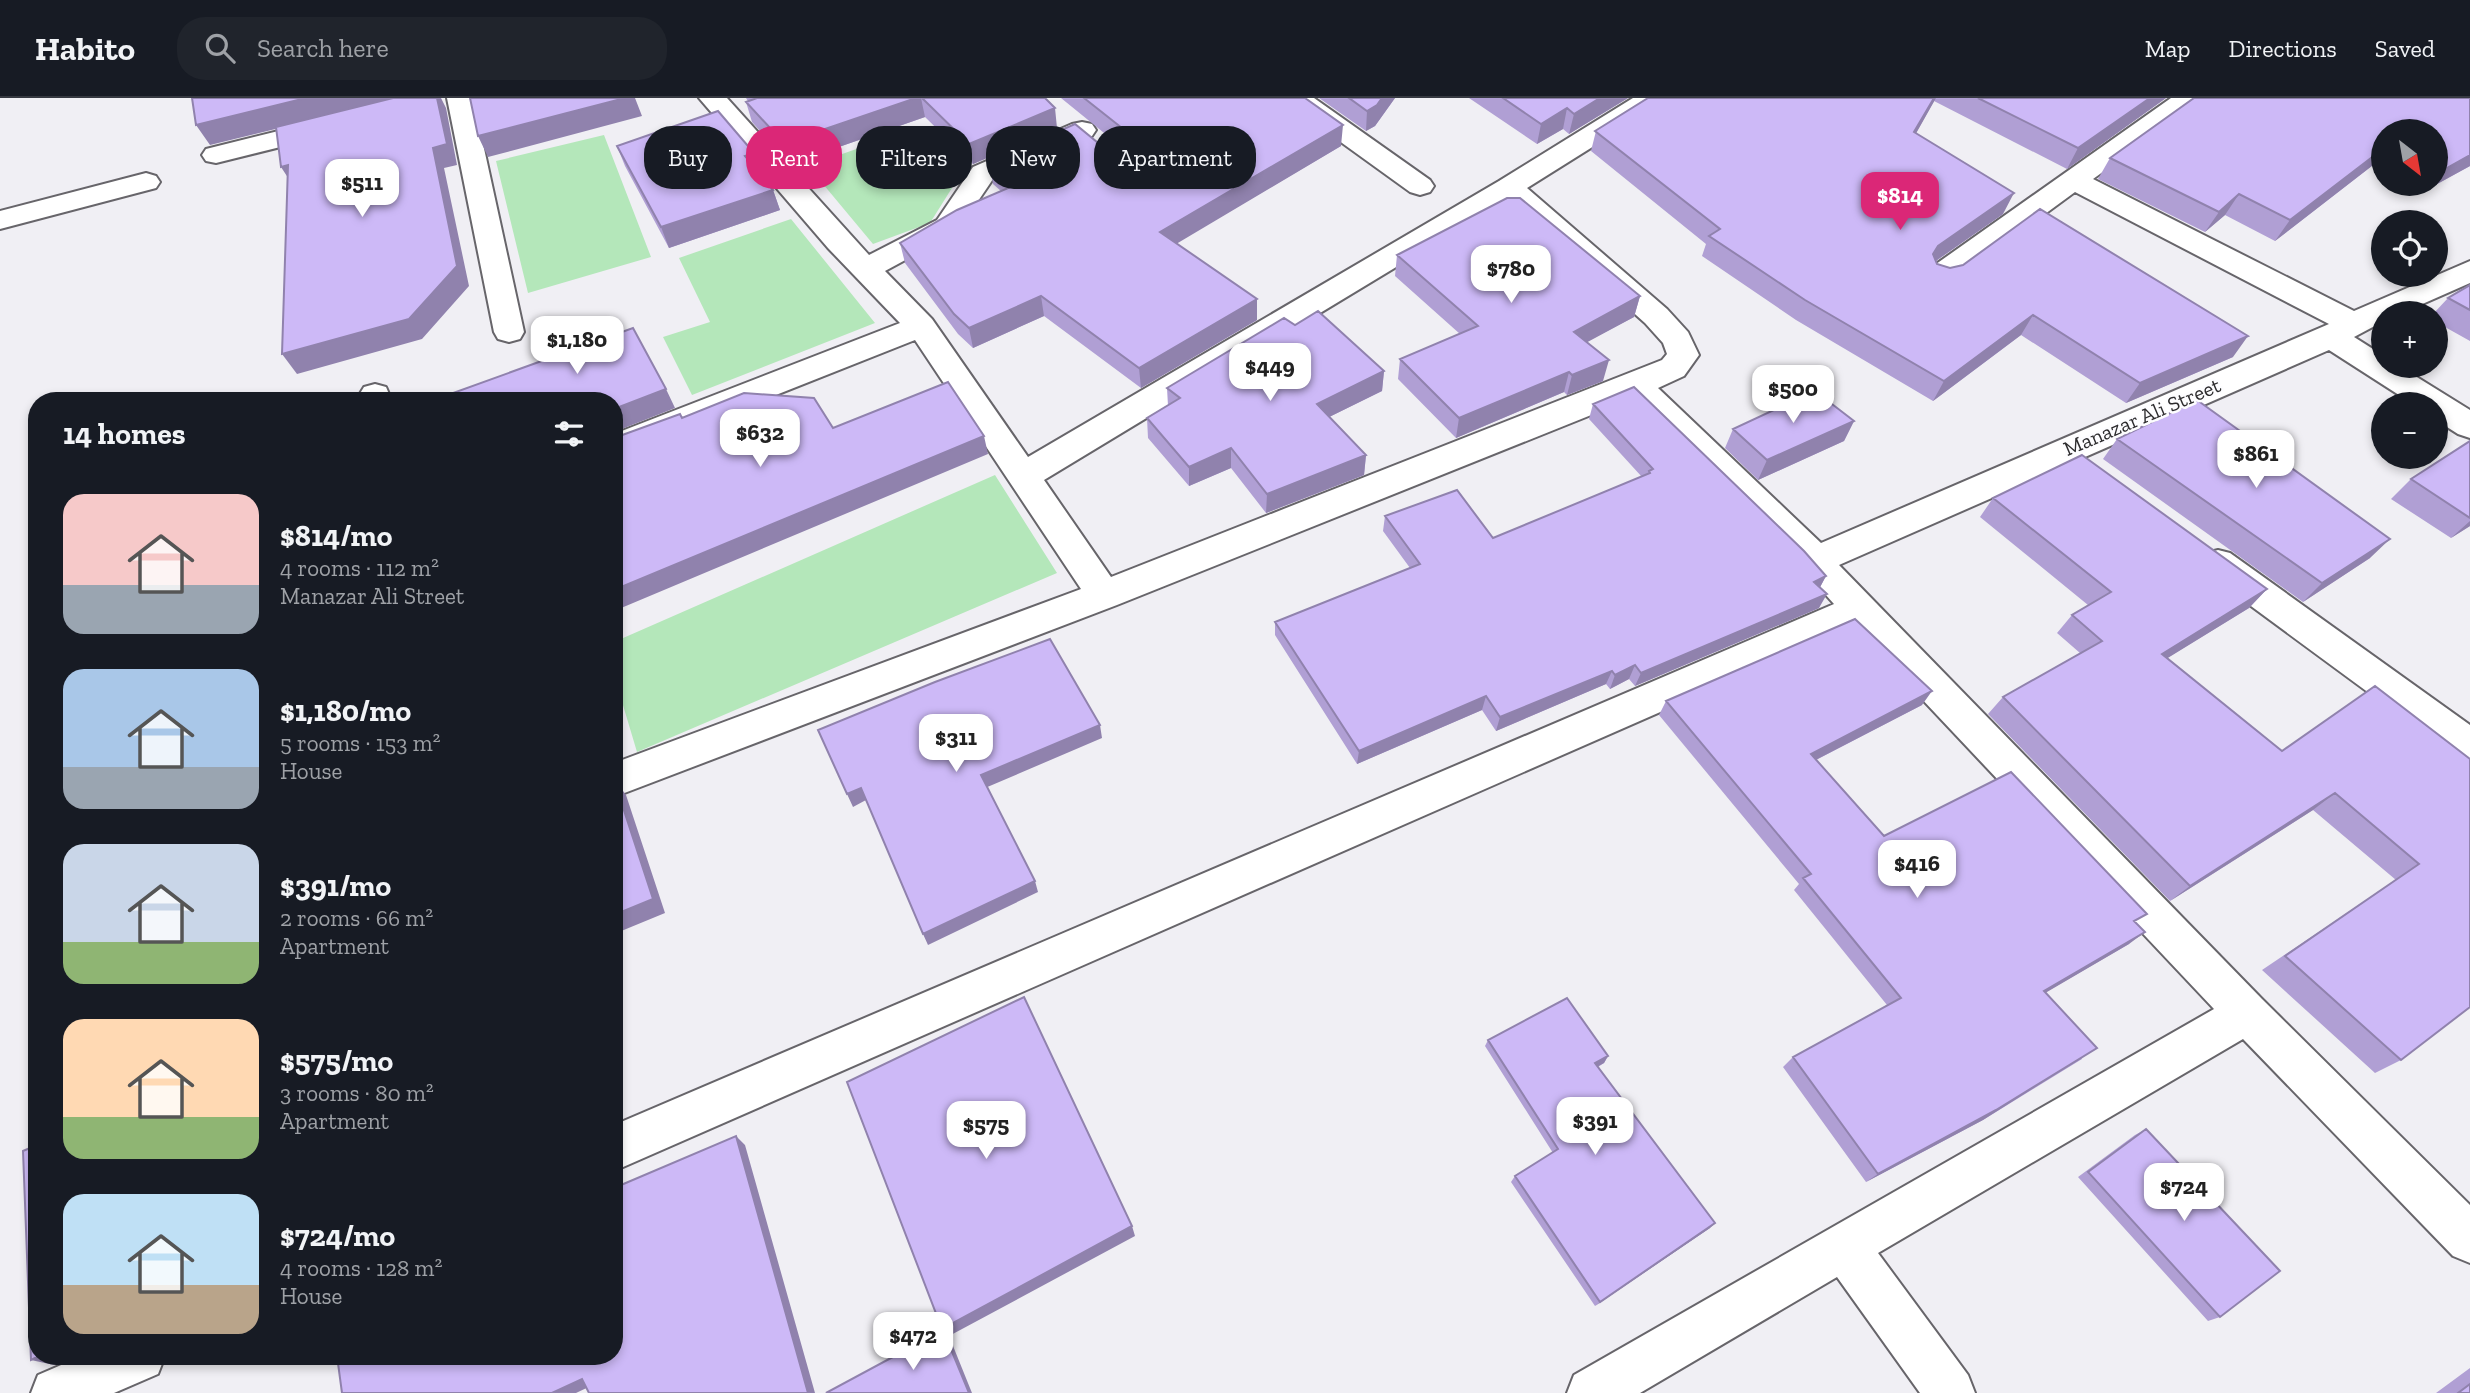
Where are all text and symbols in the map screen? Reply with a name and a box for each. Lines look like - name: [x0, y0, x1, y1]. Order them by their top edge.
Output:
- search box: [177, 17, 667, 80]
- text: Habito: [35, 29, 135, 68]
- icon: search: [201, 29, 239, 67]
- text: Search here: [257, 32, 389, 64]
- text: Map: [2145, 34, 2191, 63]
- text: Directions: [2229, 34, 2337, 63]
- text: Saved: [2375, 34, 2435, 63]
- north arrow: [2371, 119, 2448, 196]
- map controls: [2371, 119, 2448, 469]
- chip: Buy: [644, 126, 732, 189]
- chip: Rent: [746, 126, 842, 189]
- chip: Filters: [856, 126, 972, 189]
- chip: New: [986, 126, 1080, 189]
- chip: Apartment: [1094, 126, 1256, 189]
- pin: $511: [321, 159, 403, 219]
- text: $511: [341, 168, 383, 196]
- pin: $814: [1859, 172, 1941, 232]
- text: $814: [1877, 181, 1923, 209]
- button: locate: [2371, 210, 2448, 287]
- pin: $780: [1470, 246, 1552, 305]
- text: $780: [1487, 254, 1535, 282]
- button: +: [2371, 301, 2448, 378]
- pin: $1,180: [520, 316, 634, 376]
- text: $1,180: [547, 325, 607, 353]
- pin: $449: [1229, 344, 1311, 403]
- text: $449: [1245, 352, 1295, 380]
- pin: $500: [1752, 366, 1834, 425]
- street label: Manazar Ali Street: [2059, 372, 2224, 461]
- text: $500: [1768, 374, 1818, 402]
- button: −: [2371, 392, 2448, 469]
- pin: $632: [719, 410, 801, 469]
- icon: filters: [550, 415, 588, 453]
- text: 14 homes: [63, 416, 186, 452]
- text: $632: [736, 418, 784, 446]
- pin: $861: [2215, 430, 2297, 490]
- text: $861: [2233, 439, 2279, 467]
- text: $814/mo: [280, 518, 393, 554]
- icon: home: [119, 522, 203, 606]
- text: 4 rooms · 112 m²: [280, 554, 439, 582]
- text: Manazar Ali Street: [280, 582, 464, 610]
- text: $1,180/mo: [280, 693, 411, 729]
- icon: home: [119, 697, 203, 781]
- pin: $311: [915, 714, 997, 774]
- text: $311: [935, 723, 977, 751]
- text: 5 rooms · 153 m²: [280, 729, 441, 757]
- text: House: [280, 757, 342, 785]
- pin: $416: [1876, 840, 1958, 900]
- text: $416: [1894, 849, 1940, 877]
- text: $391/mo: [280, 868, 391, 904]
- icon: home: [119, 872, 203, 956]
- text: 2 rooms · 66 m²: [280, 904, 433, 932]
- text: Apartment: [280, 932, 389, 960]
- text: $575/mo: [280, 1043, 393, 1079]
- icon: home: [119, 1047, 203, 1131]
- text: 3 rooms · 80 m²: [280, 1079, 434, 1107]
- pin: $391: [1554, 1098, 1636, 1157]
- pin: $575: [945, 1102, 1027, 1161]
- text: $391: [1572, 1106, 1618, 1134]
- text: Apartment: [280, 1107, 389, 1135]
- text: $575: [963, 1110, 1009, 1138]
- pin: $724: [2143, 1164, 2225, 1223]
- text: $724: [2160, 1172, 2208, 1200]
- text: $724/mo: [280, 1218, 395, 1254]
- icon: home: [119, 1222, 203, 1306]
- text: 4 rooms · 128 m²: [280, 1254, 442, 1282]
- text: House: [280, 1282, 342, 1310]
- pin: $472: [872, 1312, 954, 1372]
- text: $472: [889, 1321, 937, 1349]

